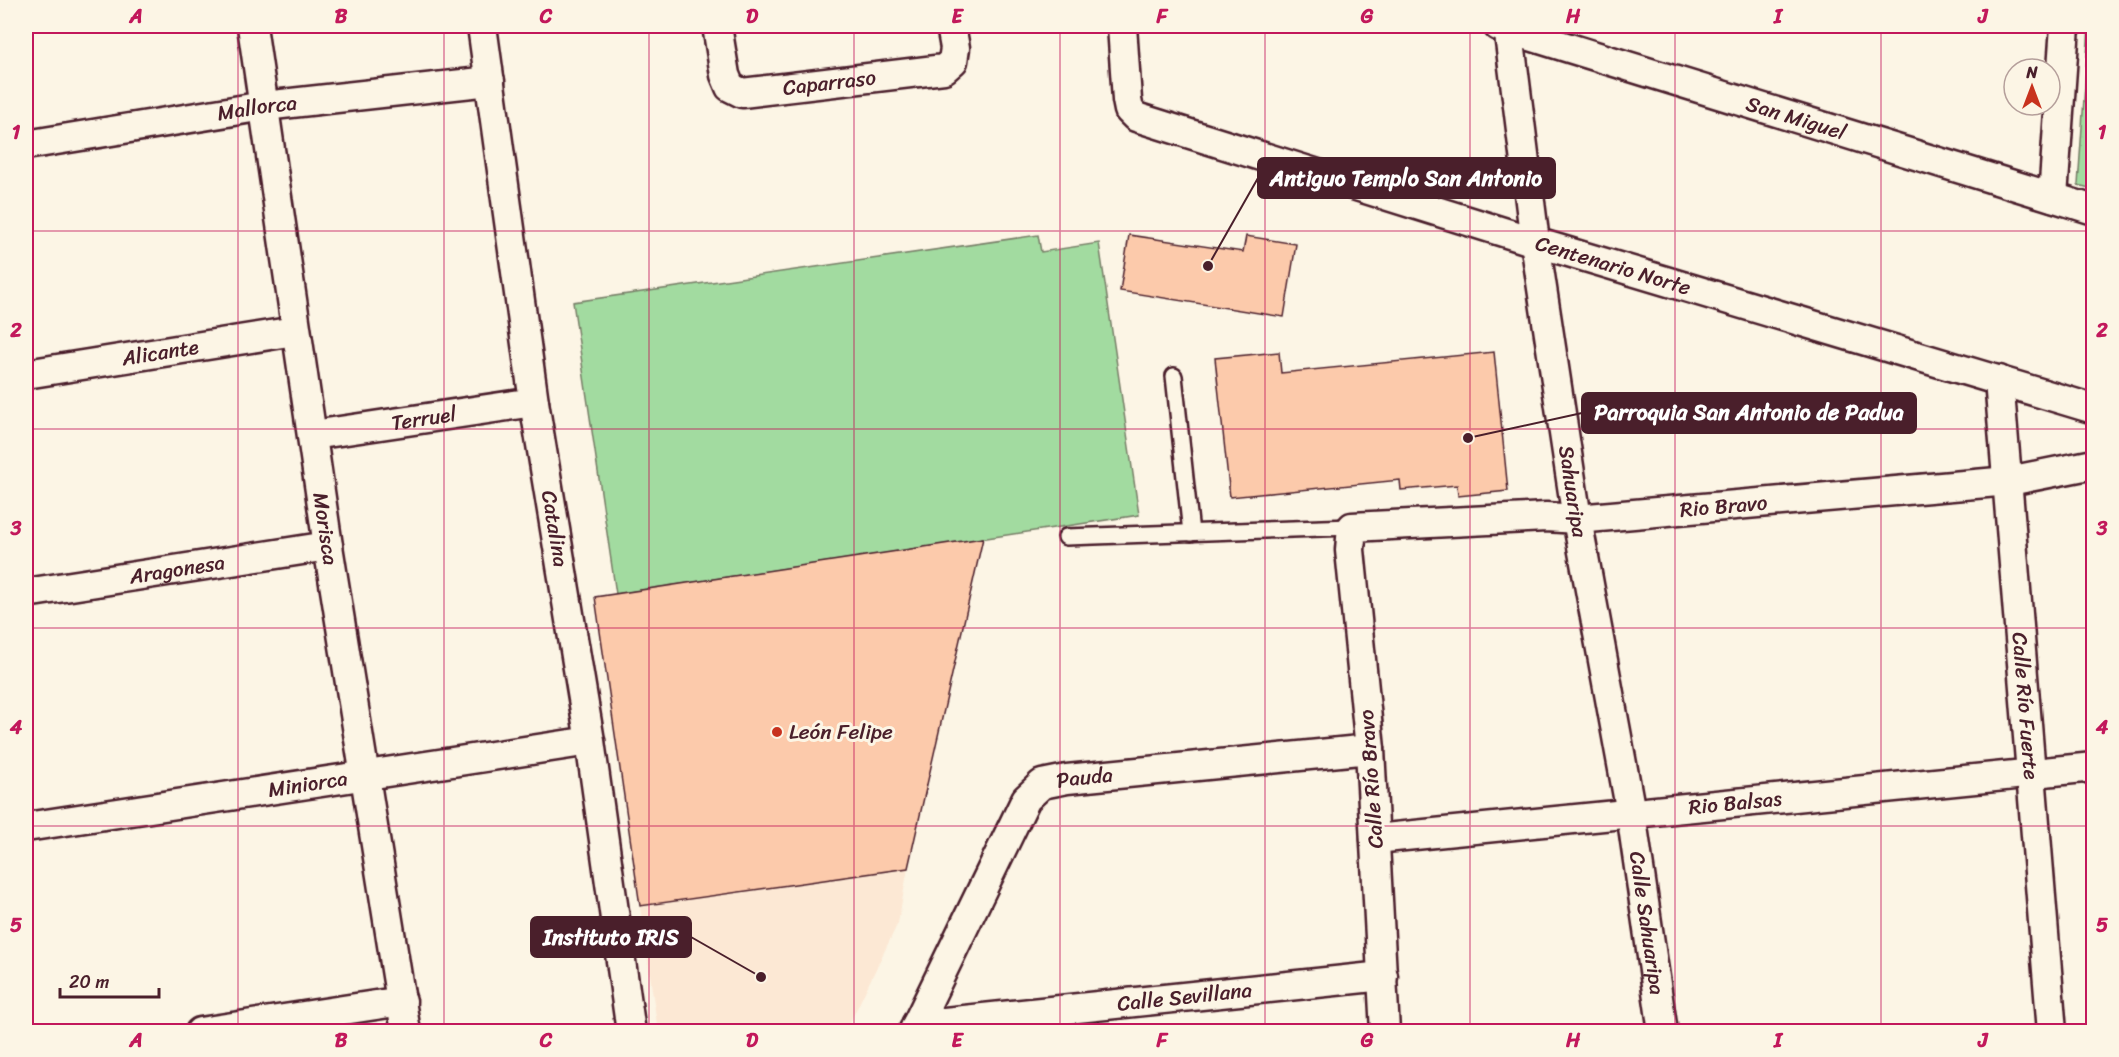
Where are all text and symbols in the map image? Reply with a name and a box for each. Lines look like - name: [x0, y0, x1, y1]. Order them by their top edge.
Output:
- text: A: [128, 0, 143, 34]
- text: B: [335, 0, 348, 34]
- text: C: [539, 0, 553, 34]
- text: D: [746, 0, 759, 34]
- text: E: [951, 0, 964, 34]
- text: F: [1156, 0, 1169, 34]
- text: G: [1360, 0, 1374, 34]
- text: H: [1565, 0, 1581, 34]
- text: I: [1773, 0, 1784, 34]
- text: J: [1977, 0, 1989, 34]
- north arrow: [2002, 57, 2062, 117]
- street label: Caparraso: [781, 58, 878, 107]
- text: N: [2025, 58, 2038, 87]
- street label: Mallorca: [214, 83, 299, 132]
- street label: San Miguel: [1741, 85, 1852, 152]
- text: 1: [12, 115, 21, 150]
- text: 1: [2098, 115, 2107, 150]
- callout: Antiguo Templo San Antonio: [1258, 158, 1555, 198]
- text: Antiguo Templo San Antonio: [1269, 159, 1542, 198]
- street label: Centenario Norte: [1531, 224, 1696, 307]
- text: 2: [9, 313, 22, 348]
- text: 2: [2095, 313, 2108, 348]
- street label: Alicante: [118, 328, 201, 378]
- callout: Parroquia San Antonio de Padua: [1582, 393, 1916, 433]
- text: Parroquia San Antonio de Padua: [1594, 393, 1904, 432]
- street label: Terruel: [389, 395, 460, 442]
- street label: Sahuaripa: [1547, 443, 1599, 541]
- street label: Rio Bravo: [1678, 483, 1769, 529]
- street label: Catalina: [530, 488, 580, 570]
- street label: Morisca: [301, 490, 350, 568]
- text: 3: [10, 511, 22, 546]
- text: 3: [2096, 511, 2108, 546]
- street label: Aragonesa: [126, 543, 228, 596]
- street label: Calle Río Fuerte: [2001, 631, 2050, 781]
- street label: Calle Río Bravo: [1347, 708, 1395, 850]
- text: 4: [9, 710, 23, 745]
- text: 4: [2095, 710, 2109, 745]
- place label: León Felipe: [789, 713, 893, 751]
- marker: León Felipe: [770, 725, 784, 739]
- street label: Pauda: [1053, 756, 1115, 800]
- street label: Miniorca: [265, 759, 351, 809]
- street label: Rio Balsas: [1687, 779, 1784, 826]
- street label: Calle Sahuaripa: [1618, 849, 1676, 998]
- text: 5: [10, 908, 22, 943]
- text: 5: [2096, 908, 2108, 943]
- callout: Instituto IRIS: [531, 917, 691, 957]
- text: Instituto IRIS: [542, 918, 679, 957]
- scale bar: [60, 961, 159, 999]
- text: 20 m: [69, 966, 109, 998]
- street label: Calle Sevillana: [1115, 971, 1254, 1023]
- text: A: [128, 1023, 143, 1057]
- text: B: [335, 1023, 348, 1057]
- text: C: [539, 1023, 553, 1057]
- text: D: [746, 1023, 759, 1057]
- text: E: [951, 1023, 964, 1057]
- text: F: [1156, 1023, 1169, 1057]
- text: G: [1360, 1023, 1374, 1057]
- text: H: [1565, 1023, 1581, 1057]
- text: I: [1773, 1023, 1784, 1057]
- text: J: [1977, 1023, 1989, 1057]

